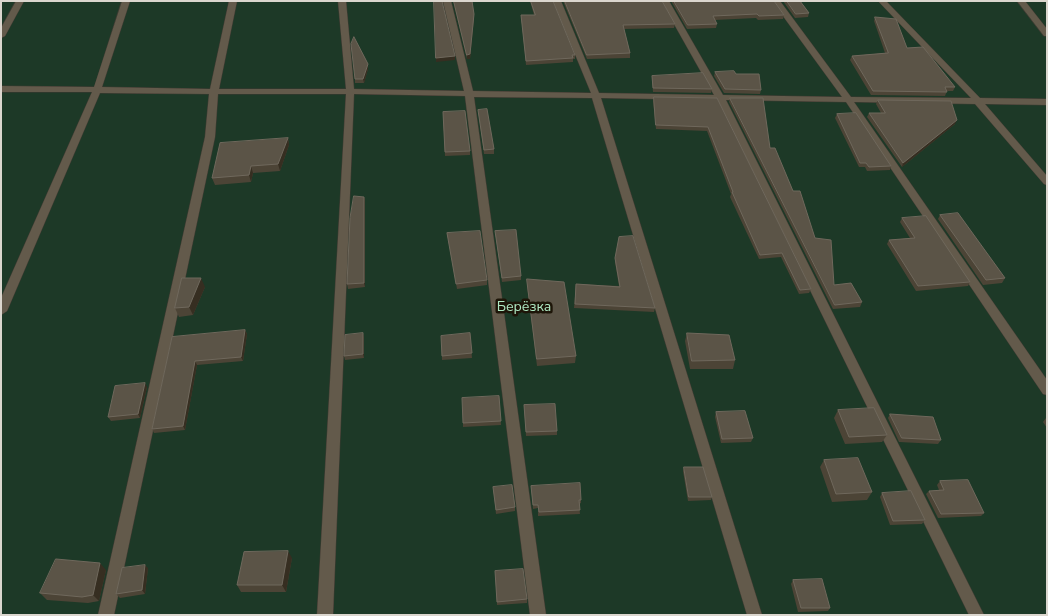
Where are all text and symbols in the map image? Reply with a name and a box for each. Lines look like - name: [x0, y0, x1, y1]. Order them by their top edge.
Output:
- park label: Берёзка: [497, 300, 551, 316]

